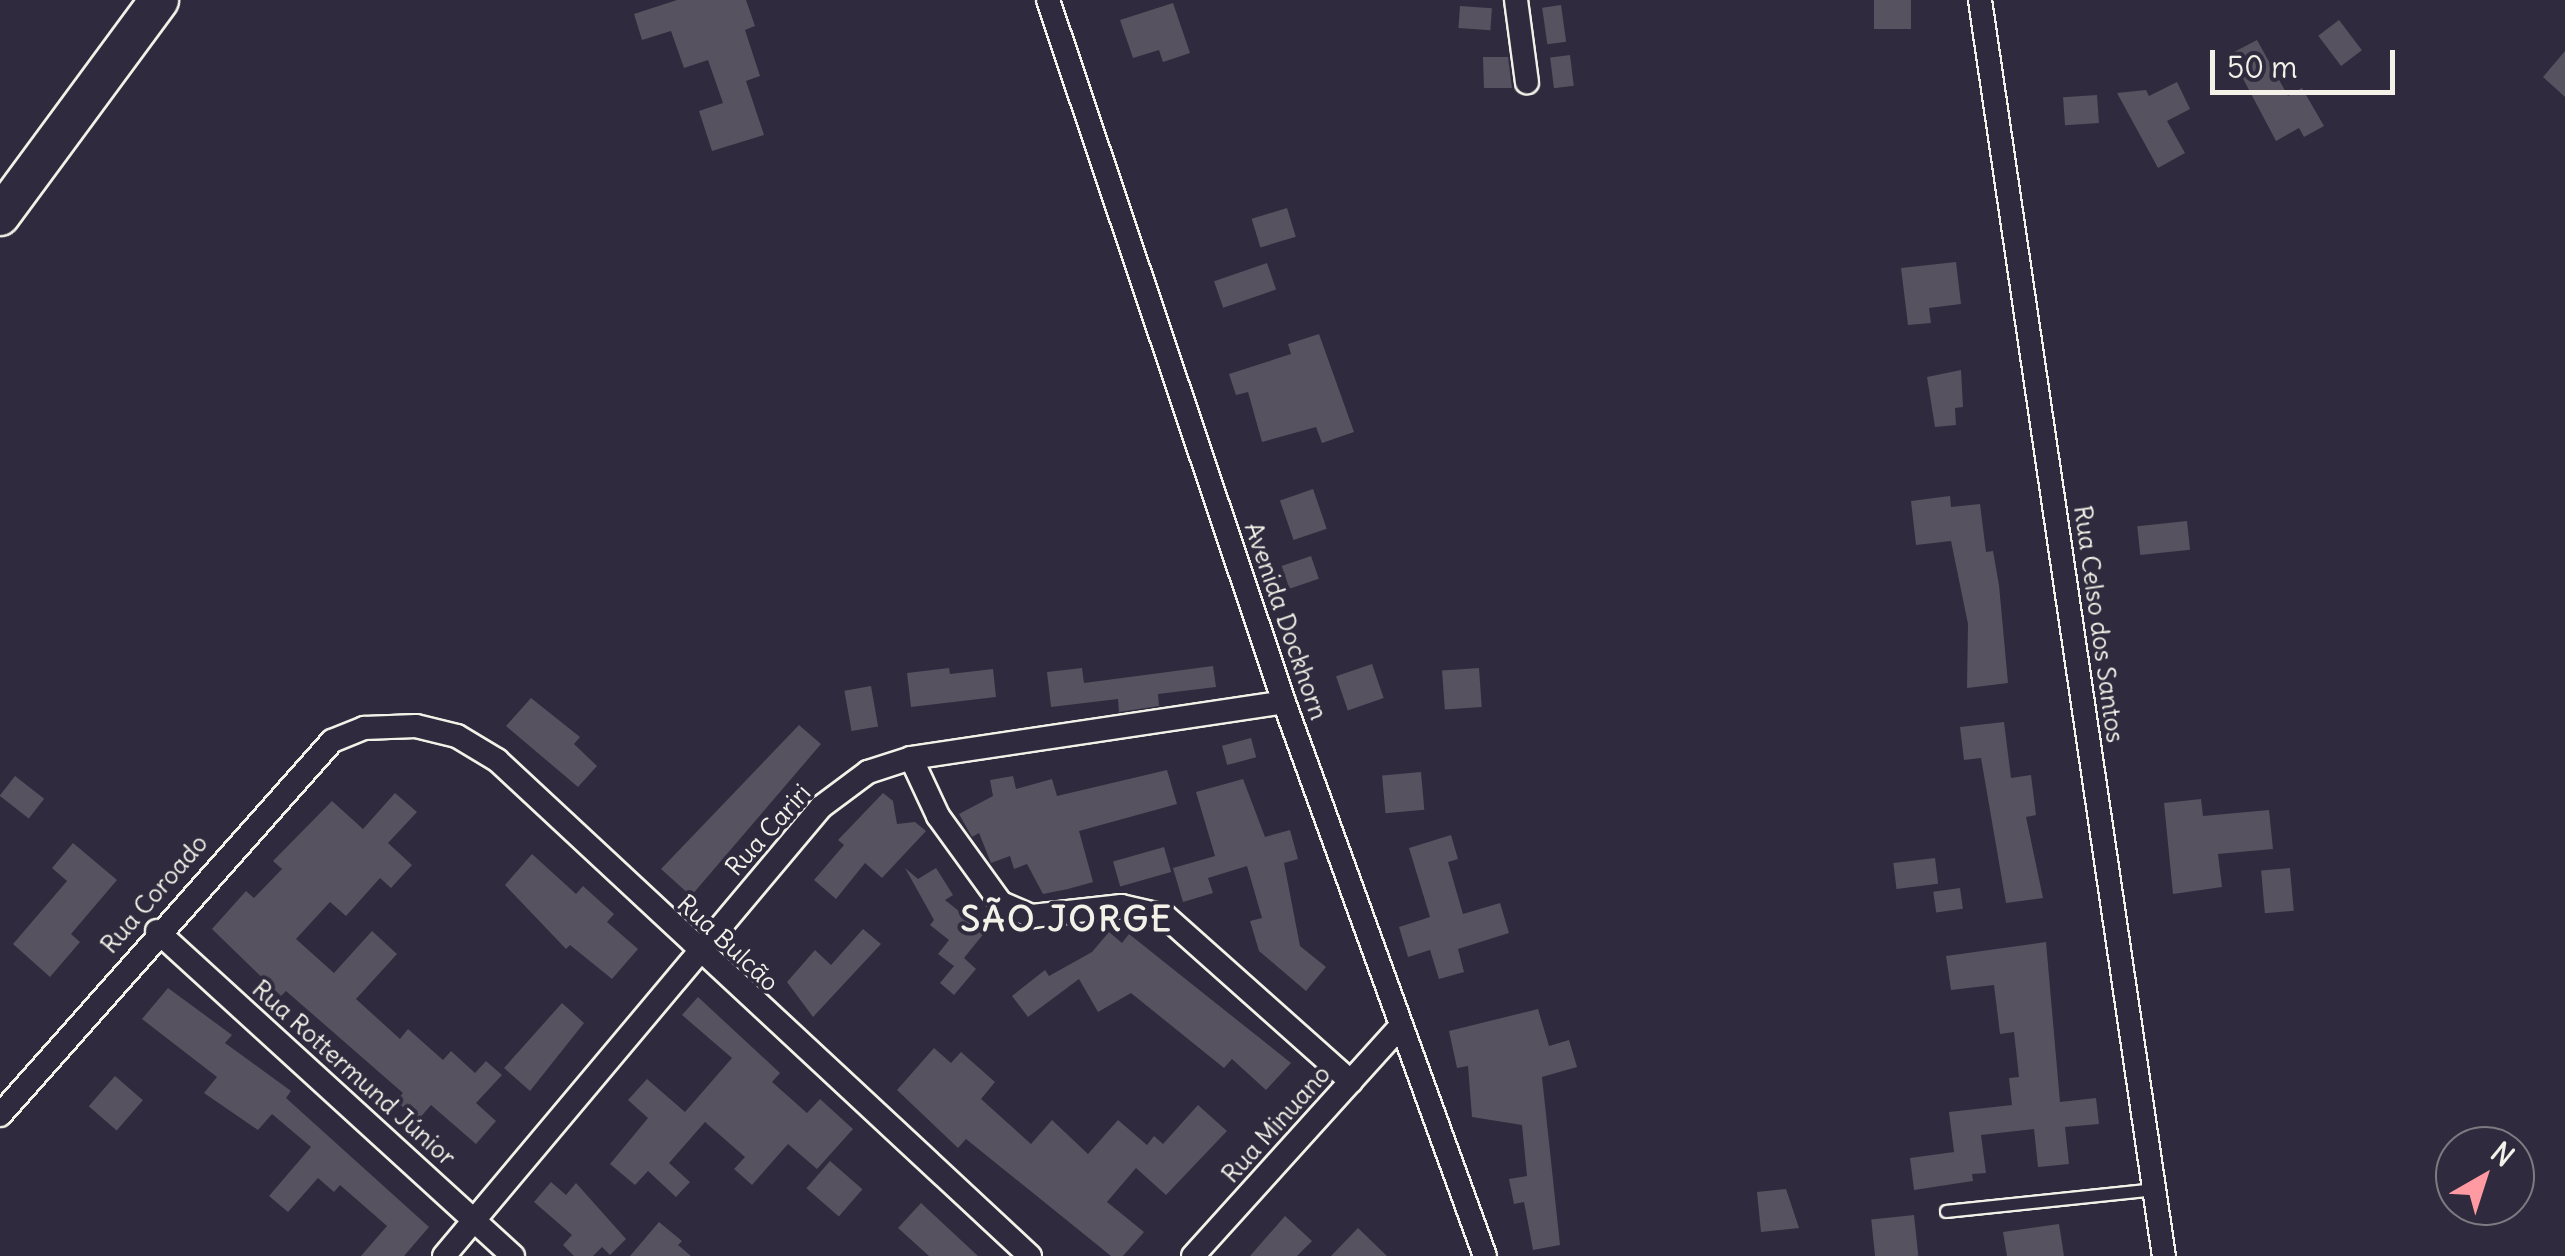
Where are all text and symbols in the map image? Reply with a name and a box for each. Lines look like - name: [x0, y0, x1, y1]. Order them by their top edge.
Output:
- scale bar: [2215, 30, 2400, 92]
- text: 50 m: [2227, 48, 2297, 86]
- street label: Rua Celso dos Santos: [2068, 504, 2130, 744]
- street label: Avenida Dockhorn: [1238, 518, 1334, 724]
- street label: Rua Cariri: [719, 778, 817, 882]
- street label: Rua Coroado: [94, 828, 214, 960]
- street label: Rua Bulcão: [671, 888, 785, 998]
- district label: SÃO JORGE: [960, 897, 1174, 939]
- street label: Rua Rottermund Júnior: [246, 974, 462, 1172]
- street label: Rua Minuano: [1215, 1059, 1337, 1189]
- north arrow: [2435, 1126, 2535, 1226]
- text: N: [2484, 1134, 2521, 1174]

